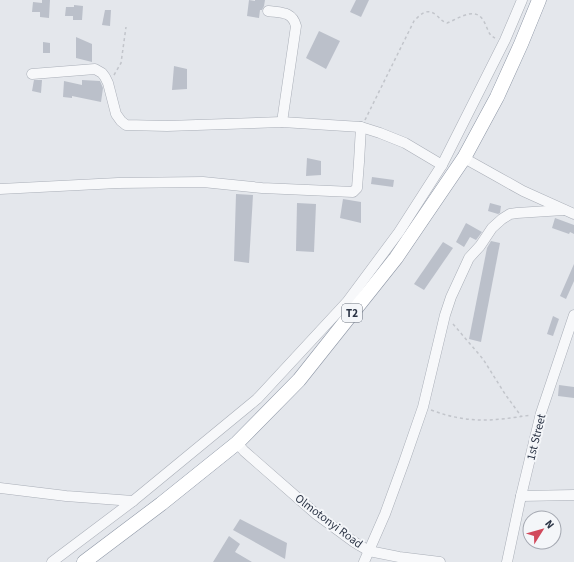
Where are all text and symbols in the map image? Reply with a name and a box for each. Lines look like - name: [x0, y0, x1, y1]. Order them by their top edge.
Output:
- road number: T2: [342, 304, 362, 322]
- street label: 1st Street: [523, 412, 550, 462]
- street label: Olmotonyi Road: [291, 490, 366, 553]
- north arrow: [522, 510, 562, 550]
- text: N: [541, 517, 558, 532]

